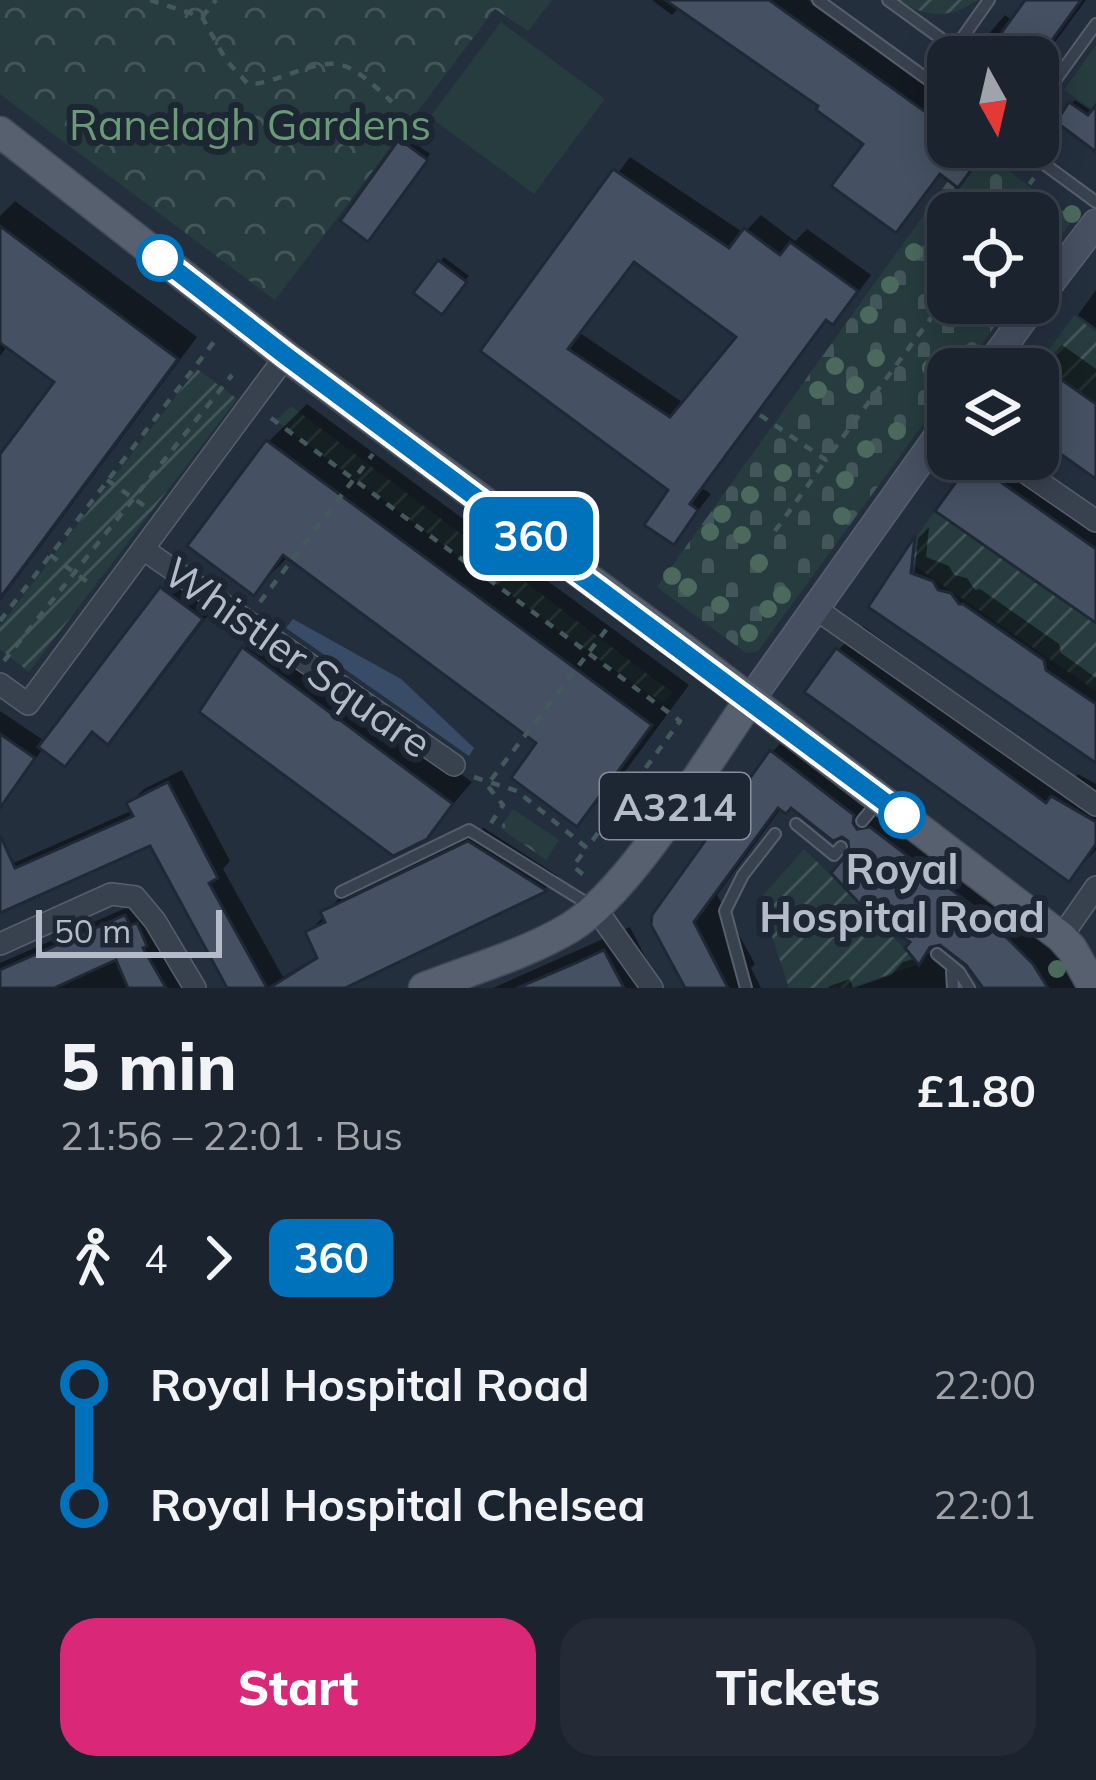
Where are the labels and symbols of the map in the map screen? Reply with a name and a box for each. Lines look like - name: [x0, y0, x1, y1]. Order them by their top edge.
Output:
- north arrow: [927, 36, 1059, 168]
- park label: Ranelagh Gardens: [69, 98, 431, 151]
- unlabelled marker: [138, 236, 182, 280]
- line badge: 360: [462, 497, 600, 575]
- street label: Whistler Square: [154, 545, 442, 769]
- road number: A3214: [600, 773, 750, 839]
- marker: Royal Hospital Road: [880, 793, 924, 837]
- place label: Royal Hospital Road: [759, 842, 1045, 943]
- scale bar: [36, 904, 222, 957]

